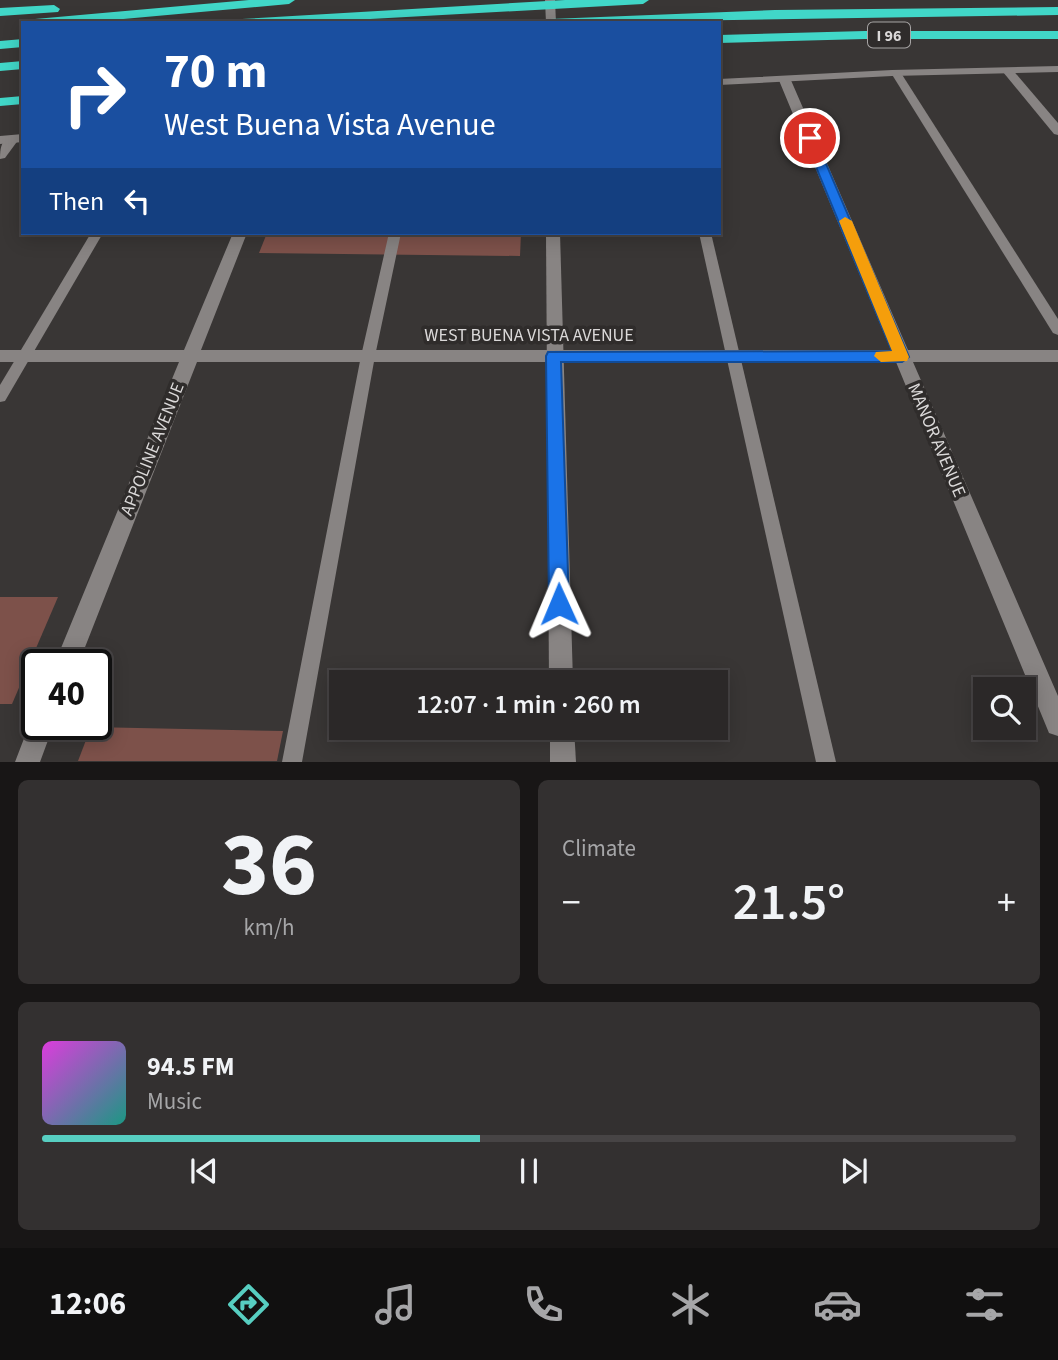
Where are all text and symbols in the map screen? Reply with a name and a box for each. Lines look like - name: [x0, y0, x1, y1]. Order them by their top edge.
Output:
- road number: I 96: [868, 22, 910, 48]
- text: 70 m: [164, 37, 268, 107]
- icon: right: [49, 49, 140, 140]
- text: West Buena Vista Avenue: [164, 102, 496, 148]
- pin: [780, 108, 840, 168]
- icon: arrive: [791, 119, 829, 157]
- icon: left: [118, 182, 156, 220]
- text: Then: [49, 183, 104, 220]
- street label: WEST BUENA VISTA AVENUE: [424, 323, 634, 348]
- street label: APPOLINE AVENUE: [114, 379, 191, 519]
- street label: MANOR AVENUE: [901, 379, 972, 501]
- position arrow: [522, 567, 596, 641]
- speed limit sign: 40: [21, 649, 112, 740]
- map controls: [973, 677, 1036, 740]
- button: search: [973, 677, 1036, 740]
- text: 12:07 · 1 min · 260 m: [416, 686, 641, 723]
- text: 36: [221, 801, 317, 930]
- text: Climate: [562, 832, 636, 865]
- text: 21.5°: [733, 866, 845, 940]
- text: −: [562, 876, 581, 930]
- text: +: [997, 876, 1016, 930]
- text: km/h: [243, 911, 295, 944]
- text: 94.5 FM: [147, 1048, 235, 1085]
- text: Music: [147, 1085, 202, 1118]
- icon: previous: [185, 1152, 223, 1190]
- icon: pause: [510, 1152, 548, 1190]
- icon: next: [835, 1152, 873, 1190]
- icon: directions: [224, 1280, 273, 1329]
- icon: music: [371, 1280, 420, 1329]
- icon: phone: [519, 1280, 568, 1329]
- icon: climate: [666, 1280, 715, 1329]
- icon: car: [813, 1280, 862, 1329]
- icon: filters: [960, 1280, 1009, 1329]
- text: 12:06: [49, 1281, 126, 1327]

